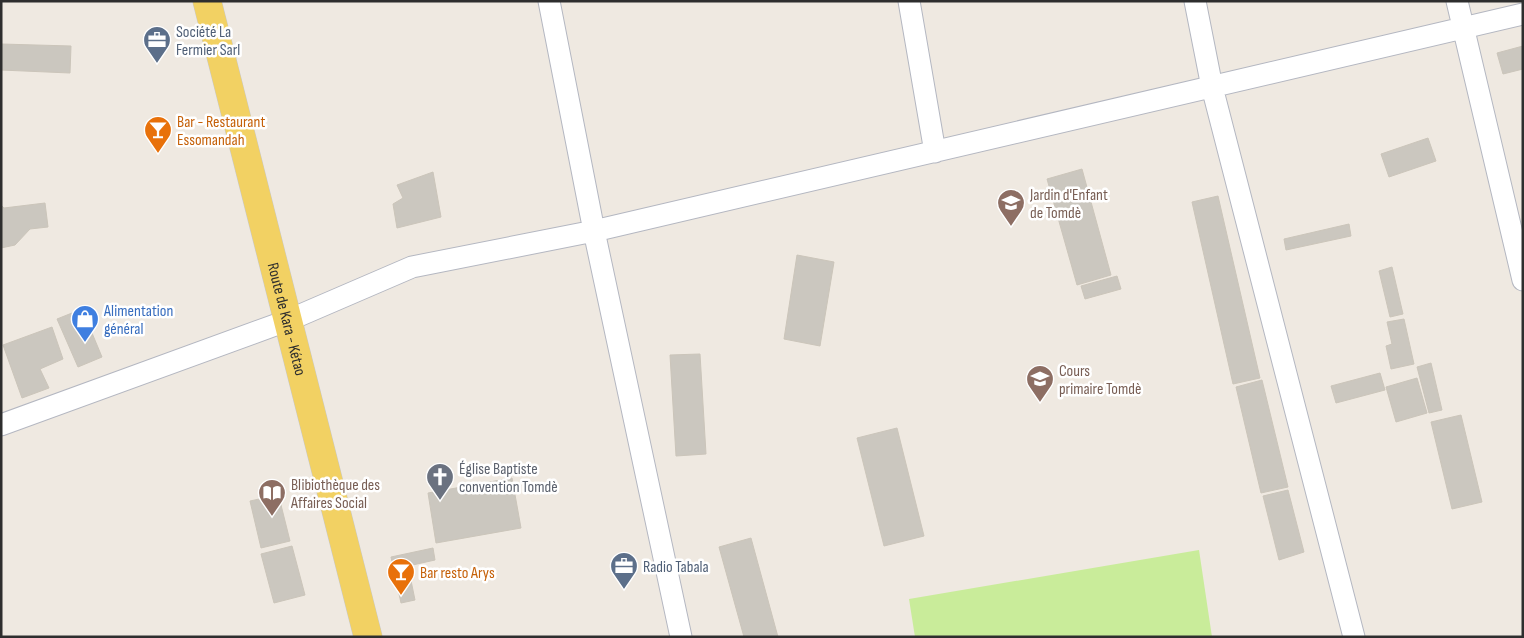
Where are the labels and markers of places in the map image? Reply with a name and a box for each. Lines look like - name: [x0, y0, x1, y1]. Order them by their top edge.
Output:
- place label: Société La Fermier Sarl: [176, 23, 240, 60]
- office icon: Société La Fermier Sarl: [142, 25, 172, 64]
- place label: Bar - Restaurant Essomandah: [177, 113, 265, 150]
- bar icon: Bar - Restaurant Essomandah: [143, 115, 173, 154]
- place label: Jardin d'Enfant de Tomdè: [1029, 186, 1108, 223]
- school or university icon: Jardin d'Enfant de Tomdè: [996, 188, 1026, 227]
- place label: Alimentation général: [103, 302, 173, 339]
- shop icon: Alimentation général: [70, 304, 100, 343]
- place label: Cours primaire Tomdè: [1059, 362, 1141, 399]
- school or university icon: Cours primaire Tomdè: [1025, 364, 1055, 403]
- place label: Église Baptiste convention Tomdè: [459, 460, 558, 497]
- church icon: Église Baptiste convention Tomdè: [425, 462, 455, 501]
- place label: Blibiothèque des Affaires Social: [290, 476, 380, 513]
- library icon: Blibiothèque des Affaires Social: [257, 478, 287, 517]
- office icon: Radio Tabala: [609, 551, 639, 590]
- bar icon: Bar resto Arys: [386, 557, 416, 596]
- place label: Radio Tabala: [643, 558, 709, 577]
- place label: Bar resto Arys: [420, 564, 495, 583]

